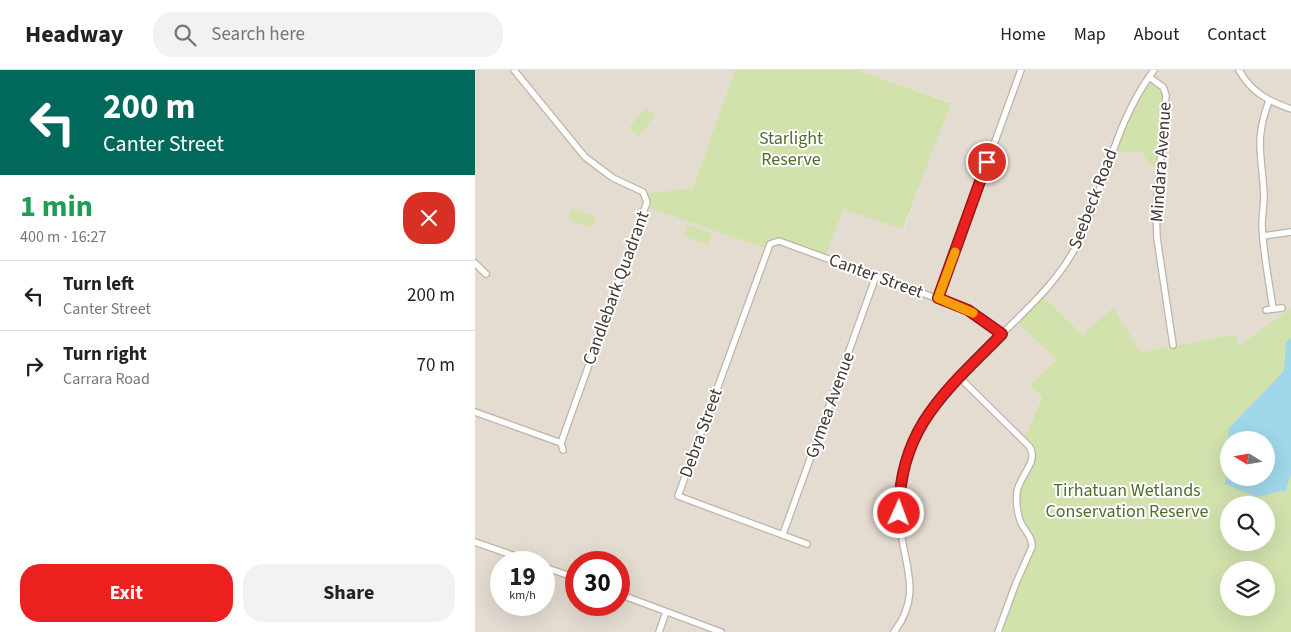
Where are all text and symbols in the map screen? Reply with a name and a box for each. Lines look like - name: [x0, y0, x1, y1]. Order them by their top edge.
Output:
- search box: [153, 12, 503, 57]
- text: Headway: [25, 17, 123, 52]
- icon: search: [171, 21, 199, 49]
- text: Search here: [211, 21, 305, 48]
- text: Home: [1000, 22, 1046, 47]
- text: Map: [1074, 22, 1106, 47]
- text: About: [1134, 22, 1179, 47]
- text: Contact: [1207, 22, 1266, 47]
- text: 200 m: [103, 82, 195, 132]
- icon: left: [20, 90, 85, 155]
- street label: Mindara Avenue: [1144, 101, 1178, 223]
- park label: Starlight Reserve: [759, 126, 823, 172]
- text: Canter Street: [103, 128, 224, 160]
- pin: [966, 141, 1008, 183]
- street label: Seebeck Road: [1062, 145, 1124, 253]
- icon: arrive: [973, 148, 1001, 176]
- text: 1 min: [20, 185, 93, 228]
- button: close: [403, 192, 455, 244]
- street label: Candlebark Quadrant: [577, 208, 655, 368]
- text: 400 m · 16:27: [20, 226, 107, 248]
- street label: Canter Street: [825, 247, 927, 305]
- text: Turn left: [63, 271, 134, 298]
- icon: left: [20, 282, 48, 310]
- text: 200 m: [407, 282, 455, 309]
- text: Canter Street: [63, 298, 151, 320]
- text: Turn right: [63, 341, 147, 368]
- street label: Gymea Avenue: [799, 348, 861, 462]
- icon: right: [20, 352, 48, 380]
- text: 70 m: [417, 352, 455, 379]
- text: Carrara Road: [63, 368, 150, 390]
- street label: Debra Street: [673, 385, 729, 481]
- north arrow: [1220, 431, 1275, 486]
- map controls: [1220, 431, 1275, 616]
- park label: Tirhatuan Wetlands Conservation Reserve: [1045, 478, 1209, 524]
- position arrow: [872, 486, 924, 538]
- button: search: [1220, 496, 1275, 551]
- speed limit sign: 30: [565, 551, 630, 616]
- text: 19: [509, 559, 536, 595]
- button: layers: [1220, 561, 1275, 616]
- button: Exit: [20, 564, 233, 622]
- button: Share: [243, 564, 455, 622]
- text: km/h: [509, 587, 536, 604]

